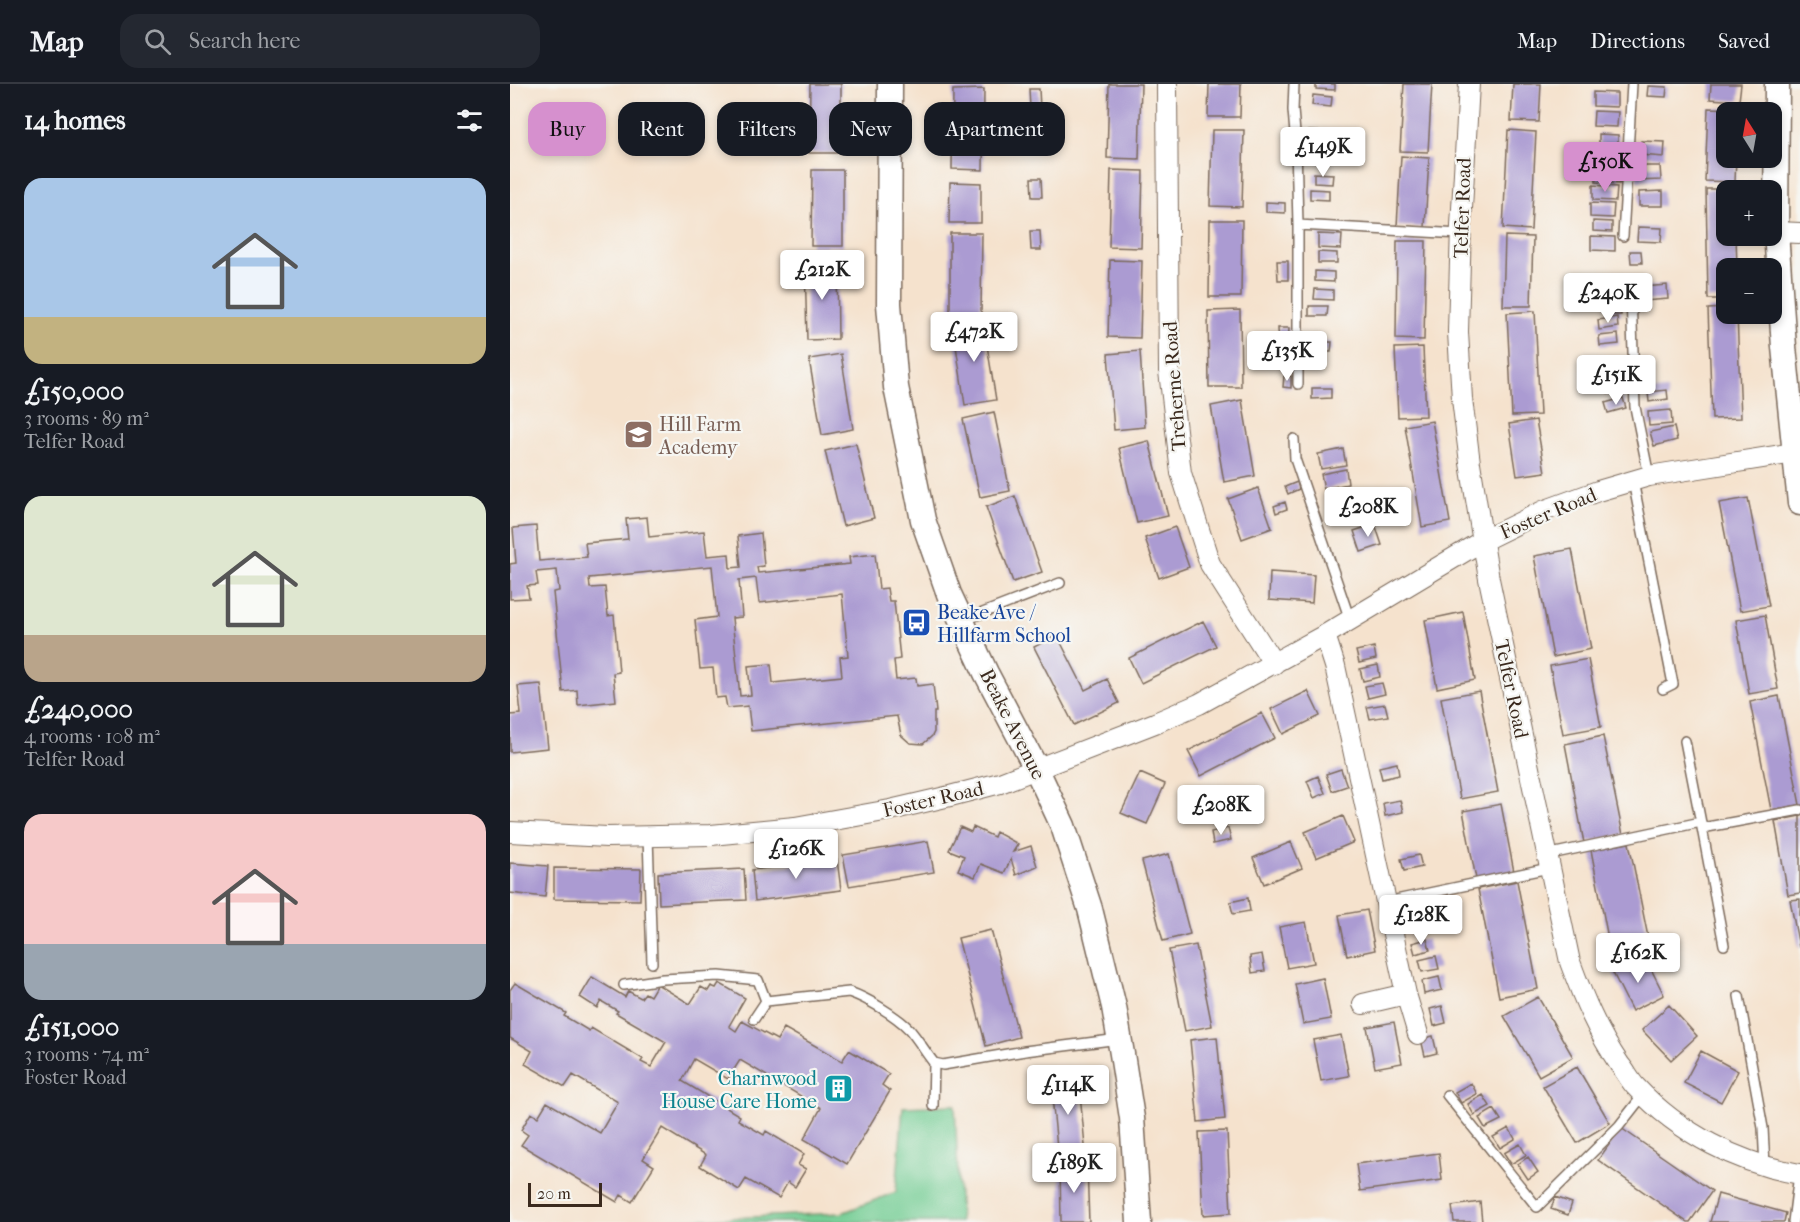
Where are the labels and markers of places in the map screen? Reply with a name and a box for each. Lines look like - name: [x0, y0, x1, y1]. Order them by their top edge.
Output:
- pin: £149K: [1281, 127, 1365, 178]
- pin: £150K: [1563, 142, 1647, 193]
- pin: £212K: [780, 250, 864, 301]
- pin: £240K: [1566, 273, 1650, 324]
- pin: £472K: [932, 312, 1016, 363]
- pin: £135K: [1245, 331, 1329, 382]
- pin: £151K: [1574, 355, 1658, 406]
- place label: Hill Farm Academy: [658, 413, 741, 459]
- school or university icon: Hill Farm Academy: [622, 419, 654, 451]
- pin: £208K: [1326, 487, 1410, 538]
- place label: Beake Ave / Hillfarm School: [937, 601, 1071, 647]
- bus stop icon: Beake Ave / Hillfarm School: [900, 607, 932, 639]
- pin: £208K: [1179, 785, 1263, 836]
- pin: £126K: [754, 829, 838, 880]
- pin: £128K: [1379, 895, 1463, 946]
- pin: £162K: [1596, 933, 1680, 984]
- pin: £114K: [1026, 1065, 1110, 1116]
- place label: Charnwood House Care Home: [661, 1067, 818, 1113]
- building icon: Charnwood House Care Home: [822, 1073, 854, 1105]
- pin: £189K: [1032, 1143, 1116, 1194]

